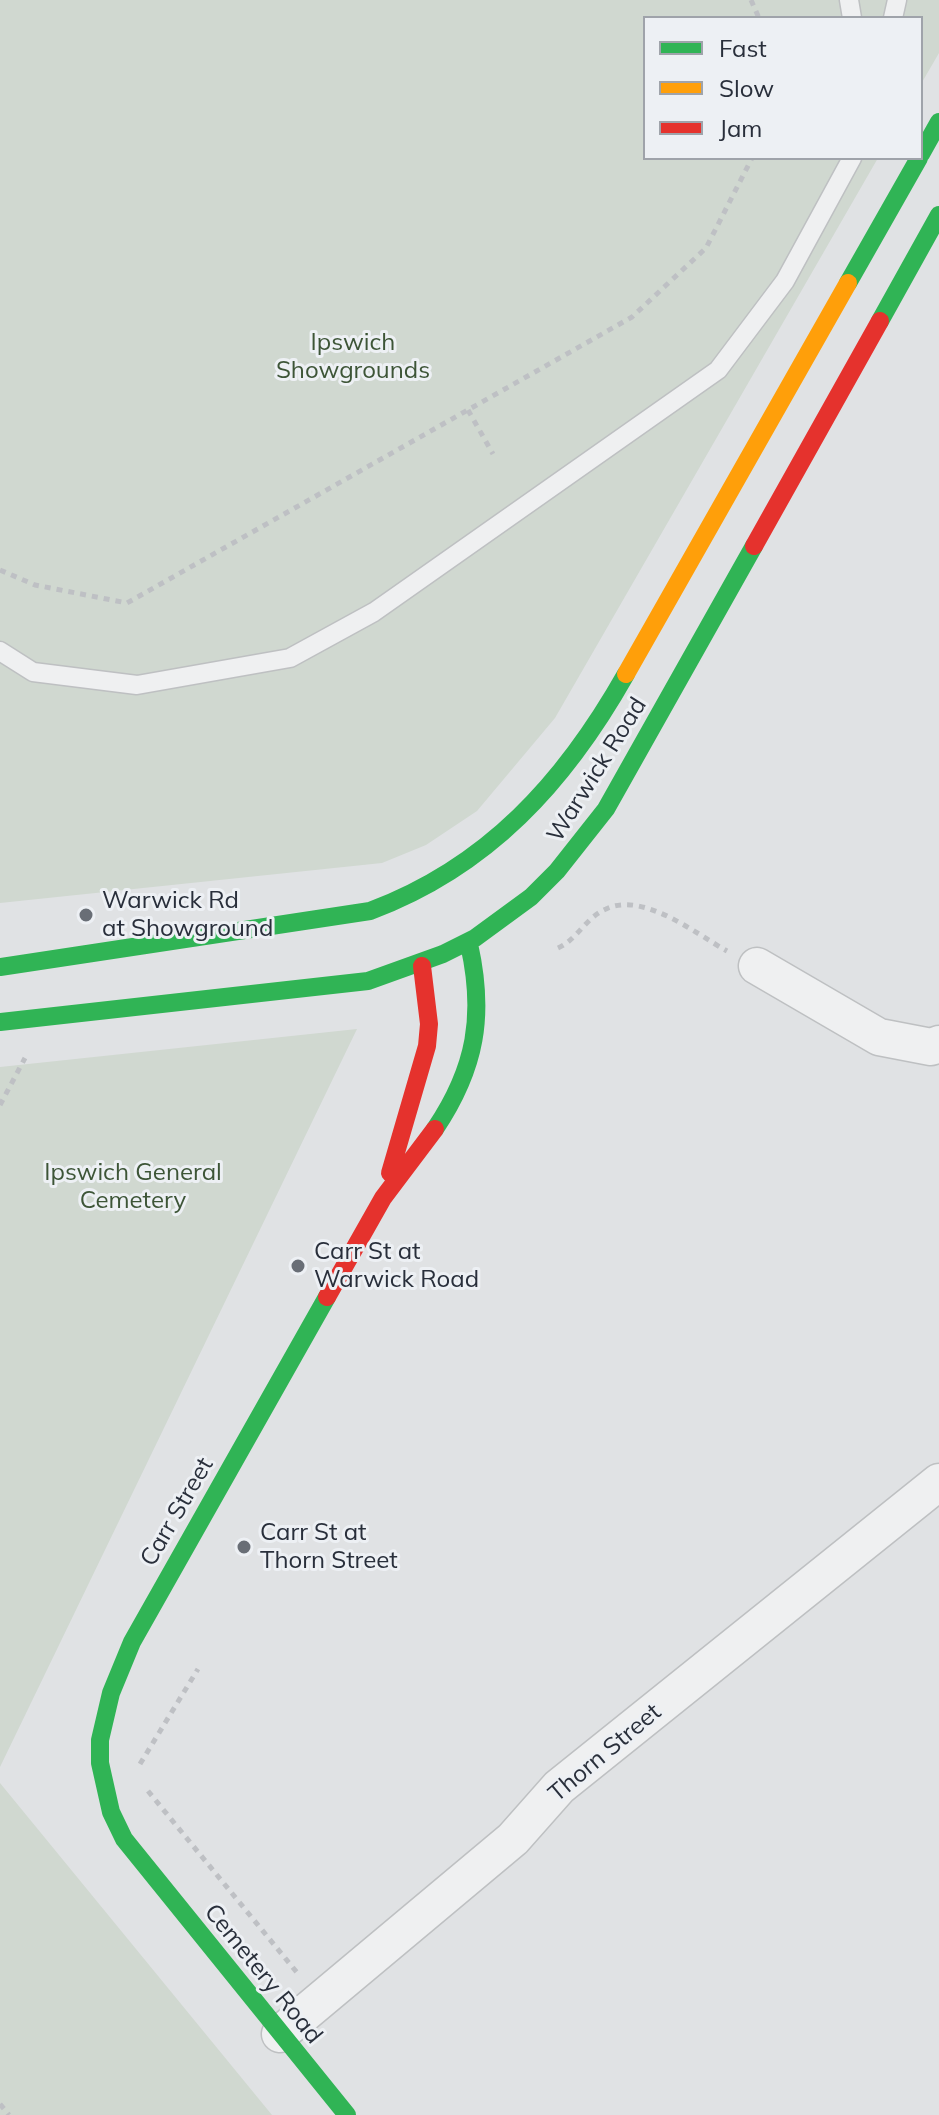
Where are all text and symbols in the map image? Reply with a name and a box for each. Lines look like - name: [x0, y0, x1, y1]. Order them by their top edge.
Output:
- legend: [643, 16, 923, 160]
- text: Fast: [719, 33, 767, 63]
- text: Slow: [719, 73, 774, 103]
- text: Jam: [719, 113, 762, 143]
- park label: Ipswich Showgrounds: [276, 329, 430, 385]
- street label: Warwick Road: [541, 692, 653, 848]
- place label: Warwick Rd at Showground: [102, 887, 273, 943]
- marker: Warwick Rd at Showground: [77, 906, 95, 924]
- park label: Ipswich General Cemetery: [44, 1159, 222, 1215]
- place label: Carr St at Warwick Road: [314, 1238, 479, 1294]
- marker: Carr St at Warwick Road: [289, 1257, 307, 1275]
- street label: Carr Street: [134, 1453, 220, 1571]
- place label: Carr St at Thorn Street: [260, 1519, 398, 1575]
- marker: Carr St at Thorn Street: [235, 1538, 253, 1556]
- street label: Thorn Street: [543, 1698, 667, 1808]
- street label: Cemetery Road: [198, 1898, 328, 2050]

